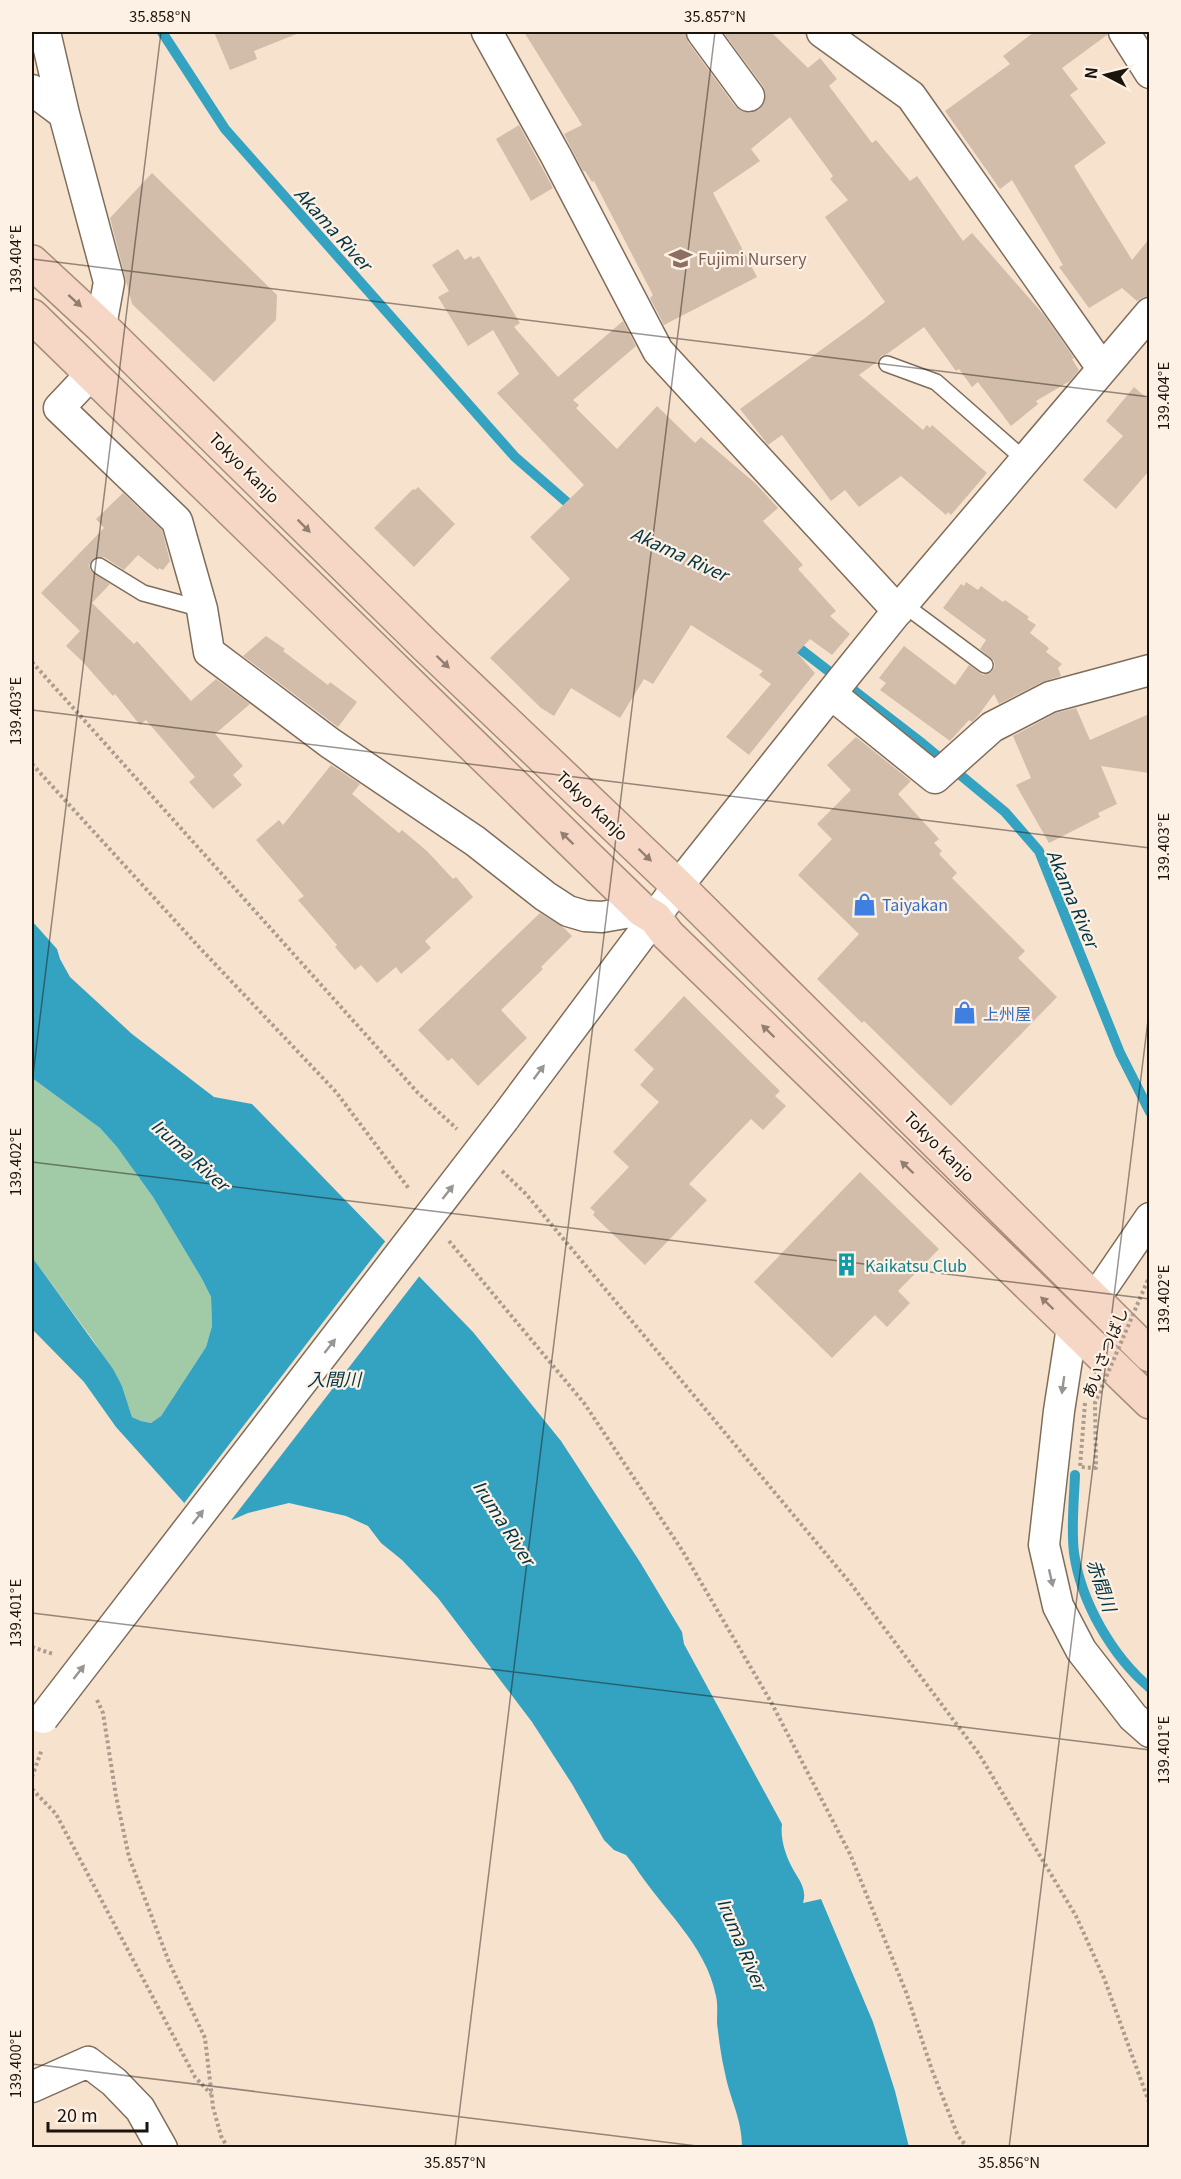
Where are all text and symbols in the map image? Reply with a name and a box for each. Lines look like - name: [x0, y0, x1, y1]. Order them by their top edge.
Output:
- text: 35.858°N: [129, 5, 191, 26]
- text: 35.857°N: [684, 5, 746, 26]
- north arrow: [1076, 45, 1136, 105]
- text: N: [1077, 66, 1103, 80]
- water label: Akama River: [289, 181, 381, 278]
- text: 139.404°E: [4, 225, 25, 293]
- school or university icon: Fujimi Nursery: [667, 245, 693, 271]
- place label: Fujimi Nursery: [698, 246, 807, 270]
- one-way arrow: [67, 294, 82, 308]
- text: 139.404°E: [1152, 362, 1173, 430]
- street label: Tokyo Kanjo: [204, 426, 286, 508]
- one-way arrow: [297, 518, 311, 532]
- water label: Akama River: [627, 519, 735, 588]
- one-way arrow: [436, 655, 450, 669]
- text: 139.403°E: [4, 677, 25, 745]
- street label: Tokyo Kanjo: [552, 765, 634, 845]
- text: 139.403°E: [1152, 813, 1173, 881]
- one-way arrow: [560, 831, 575, 845]
- water label: Akama River: [1042, 845, 1107, 954]
- one-way arrow: [638, 848, 653, 862]
- shop icon: Taiyakan: [851, 891, 877, 917]
- place label: Taiyakan: [882, 892, 948, 916]
- shop icon: 上州屋: [952, 1000, 978, 1026]
- place label: 上州屋: [983, 1001, 1031, 1025]
- one-way arrow: [761, 1025, 775, 1039]
- one-way arrow: [533, 1065, 545, 1080]
- street label: Tokyo Kanjo: [899, 1105, 981, 1187]
- water label: Iruma River: [146, 1112, 238, 1198]
- text: 139.402°E: [4, 1128, 25, 1196]
- one-way arrow: [900, 1160, 915, 1174]
- one-way arrow: [442, 1184, 454, 1199]
- building icon: Kaikatsu Club: [834, 1252, 860, 1278]
- place label: Kaikatsu Club: [865, 1253, 967, 1277]
- text: 139.402°E: [1152, 1265, 1173, 1333]
- one-way arrow: [1040, 1296, 1055, 1310]
- street label: あいさつばし: [1075, 1303, 1133, 1401]
- one-way arrow: [323, 1338, 336, 1354]
- water label: 入間川: [307, 1365, 363, 1391]
- one-way arrow: [1059, 1375, 1068, 1394]
- water label: Iruma River: [468, 1474, 544, 1572]
- one-way arrow: [191, 1510, 203, 1525]
- water label: 赤間川: [1082, 1555, 1125, 1617]
- one-way arrow: [1047, 1568, 1057, 1587]
- text: 139.401°E: [4, 1579, 25, 1647]
- one-way arrow: [73, 1664, 85, 1680]
- text: 139.401°E: [1152, 1716, 1173, 1784]
- water label: Iruma River: [712, 1893, 775, 1995]
- text: 139.400°E: [4, 2030, 25, 2098]
- scale bar: [48, 2095, 147, 2133]
- text: 20 m: [57, 2101, 98, 2127]
- text: 35.857°N: [424, 2151, 486, 2172]
- text: 35.856°N: [978, 2151, 1040, 2172]

